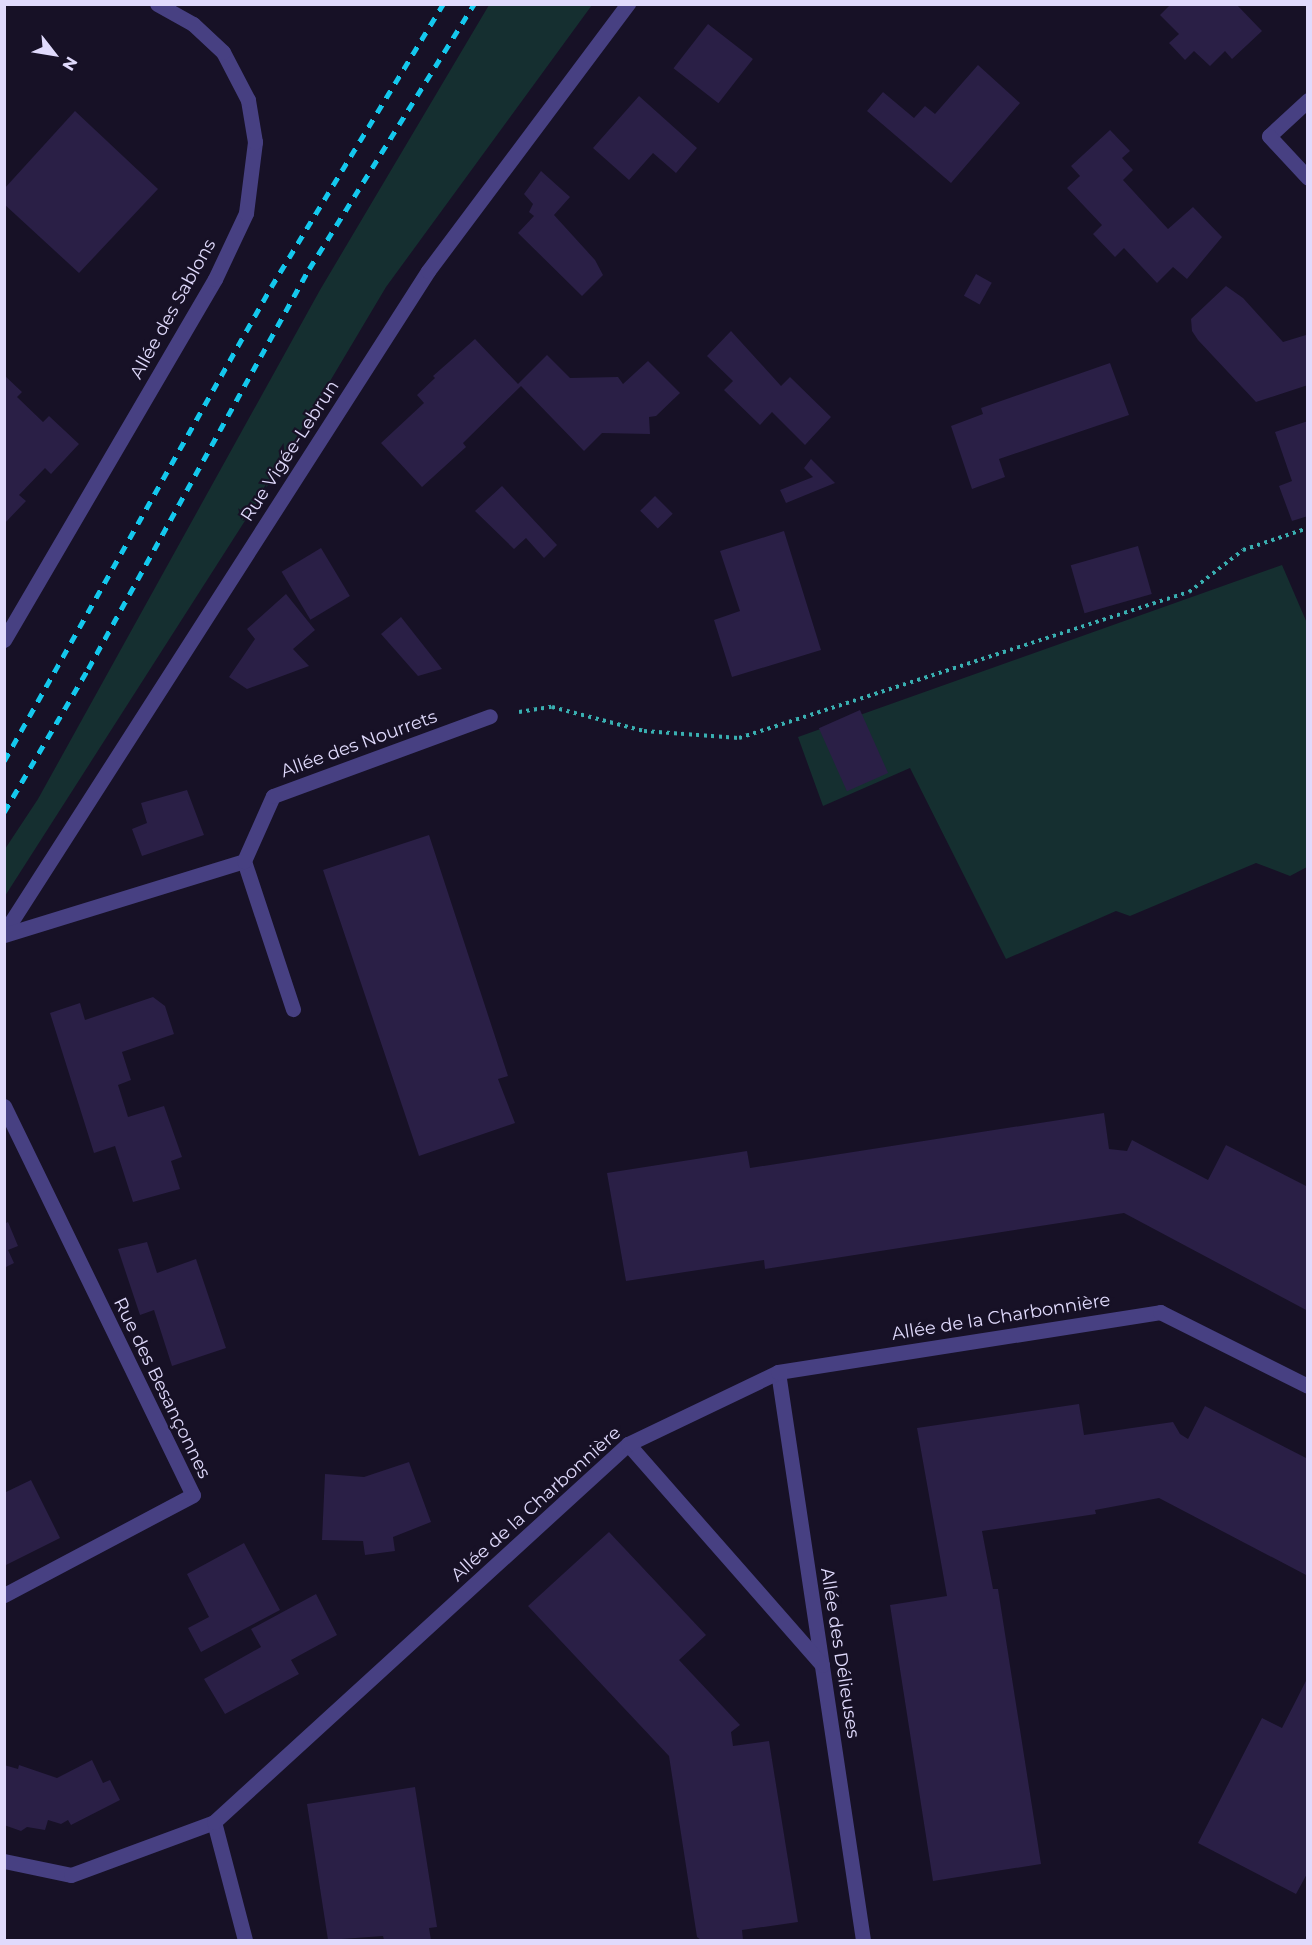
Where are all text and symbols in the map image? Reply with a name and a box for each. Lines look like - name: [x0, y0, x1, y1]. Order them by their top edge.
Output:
- north arrow: [24, 24, 84, 84]
- text: N: [58, 53, 81, 74]
- street label: Allée des Sablons: [126, 235, 220, 383]
- street label: Rue Vigée-Lebrun: [236, 376, 344, 526]
- street label: Allée des Nourrets: [278, 706, 440, 782]
- street label: Allée de la Charbonnière: [890, 1289, 1112, 1345]
- street label: Rue des Besançonnes: [109, 1294, 215, 1482]
- street label: Allée de la Charbonnière: [447, 1422, 625, 1586]
- street label: Allée des Délieuses: [816, 1566, 864, 1740]

